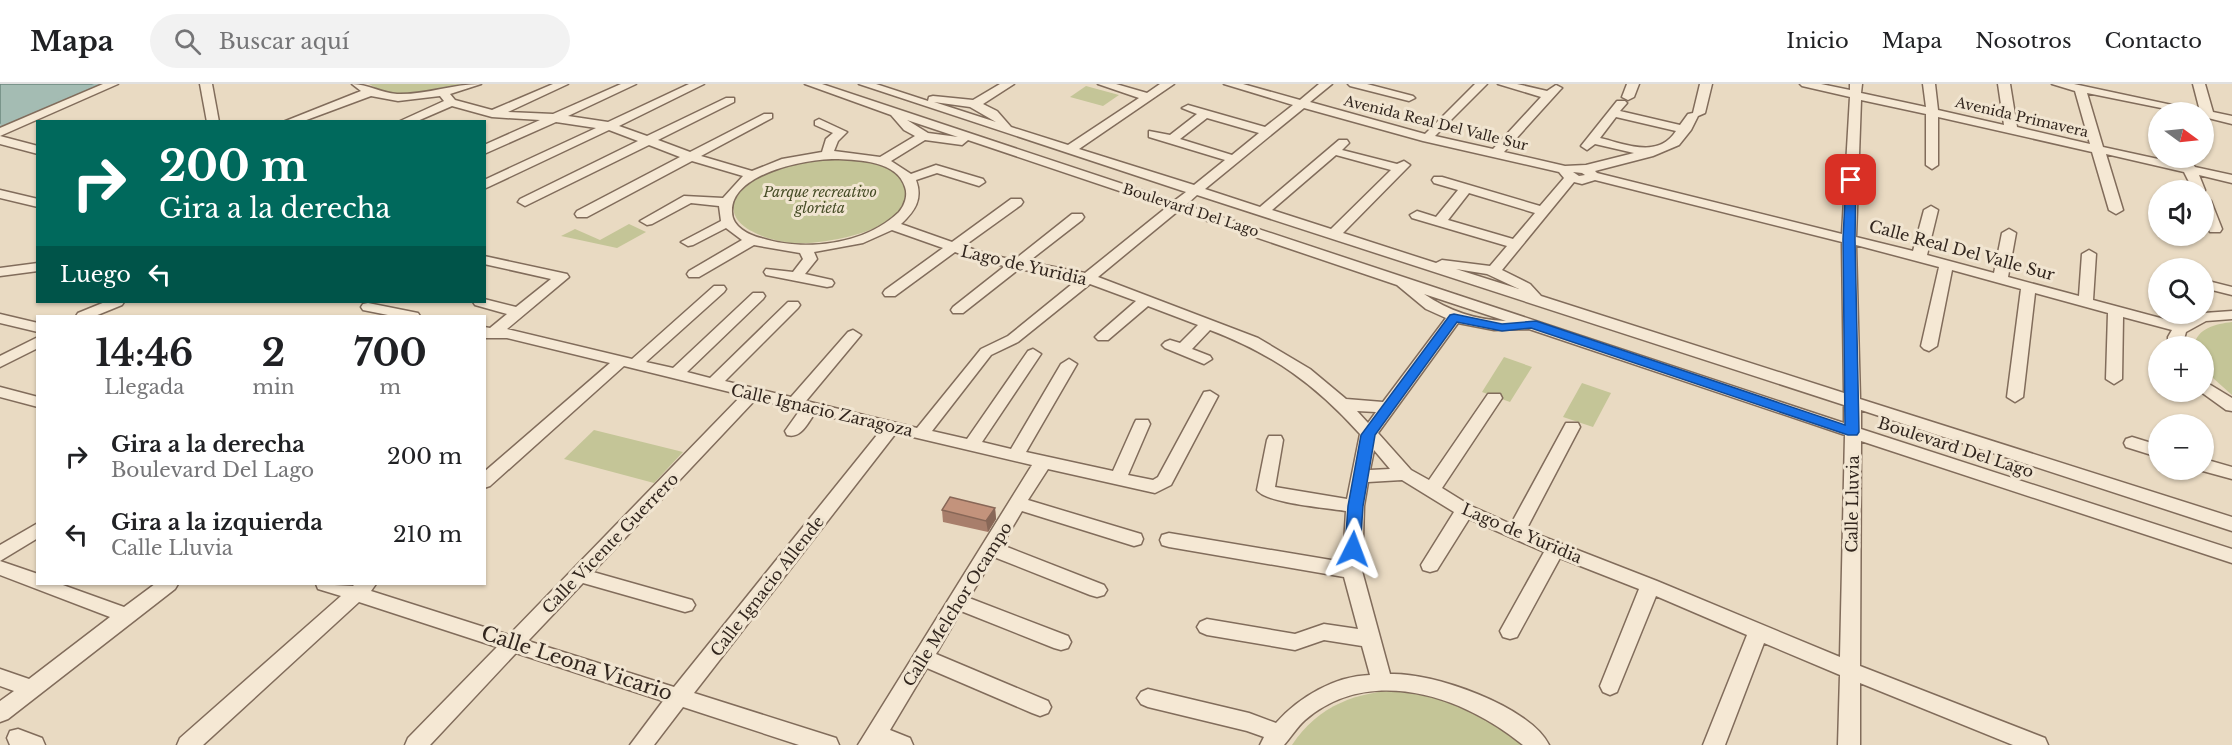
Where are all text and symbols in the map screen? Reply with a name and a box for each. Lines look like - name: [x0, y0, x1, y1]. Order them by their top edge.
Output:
- search box: [150, 14, 570, 68]
- text: Mapa: [30, 24, 114, 59]
- icon: search: [171, 25, 204, 58]
- text: Buscar aquí: [219, 28, 349, 55]
- text: Inicio: [1786, 28, 1849, 54]
- text: Mapa: [1882, 28, 1942, 54]
- text: Nosotros: [1975, 28, 2071, 54]
- text: Contacto: [2104, 28, 2202, 54]
- street label: Avenida Real Del Valle Sur: [1341, 91, 1530, 155]
- street label: Avenida Primavera: [1953, 93, 2091, 141]
- north arrow: [2148, 102, 2214, 168]
- map controls: [2148, 102, 2214, 480]
- text: 200 m: [159, 140, 307, 192]
- icon: right: [60, 144, 138, 222]
- pin: [1825, 154, 1876, 205]
- icon: arrive: [1834, 163, 1867, 196]
- street label: Boulevard Del Lago: [1121, 179, 1261, 241]
- button: sound: [2148, 180, 2214, 246]
- park label: Parque recreativo glorieta: [762, 183, 877, 217]
- text: Gira a la derecha: [159, 192, 390, 225]
- street label: Calle Real Del Valle Sur: [1867, 216, 2057, 285]
- street label: Lago de Yuridia: [959, 241, 1089, 289]
- icon: left: [143, 258, 176, 291]
- button: search: [2148, 258, 2214, 324]
- text: Luego: [60, 261, 131, 288]
- text: 14:46: [95, 331, 193, 376]
- text: 2: [262, 331, 285, 376]
- text: 700: [354, 331, 427, 376]
- button: +: [2148, 336, 2214, 402]
- text: Llegada: [104, 375, 184, 399]
- text: min: [253, 375, 295, 399]
- text: m: [380, 375, 401, 399]
- street label: Calle Ignacio Zaragoza: [729, 379, 915, 441]
- street label: Boulevard Del Lago: [1876, 412, 2036, 482]
- button: −: [2148, 414, 2214, 480]
- text: Gira a la derecha: [111, 431, 305, 458]
- icon: right: [60, 440, 93, 473]
- text: 200 m: [387, 443, 462, 470]
- street label: Calle Lluvia: [1841, 455, 1863, 553]
- text: Boulevard Del Lago: [111, 458, 314, 482]
- street label: Calle Vicente Guerrero: [538, 469, 682, 617]
- street label: Lago de Yuridia: [1459, 499, 1585, 567]
- text: Gira a la izquierda: [111, 509, 323, 536]
- street label: Calle Ignacio Allende: [706, 512, 828, 660]
- position arrow: [1321, 517, 1385, 581]
- icon: left: [60, 518, 93, 551]
- street label: Calle Melchor Ocampo: [898, 518, 1016, 690]
- text: 210 m: [393, 521, 462, 548]
- text: Calle Lluvia: [111, 536, 233, 560]
- street label: Calle Leona Vicario: [478, 621, 676, 705]

